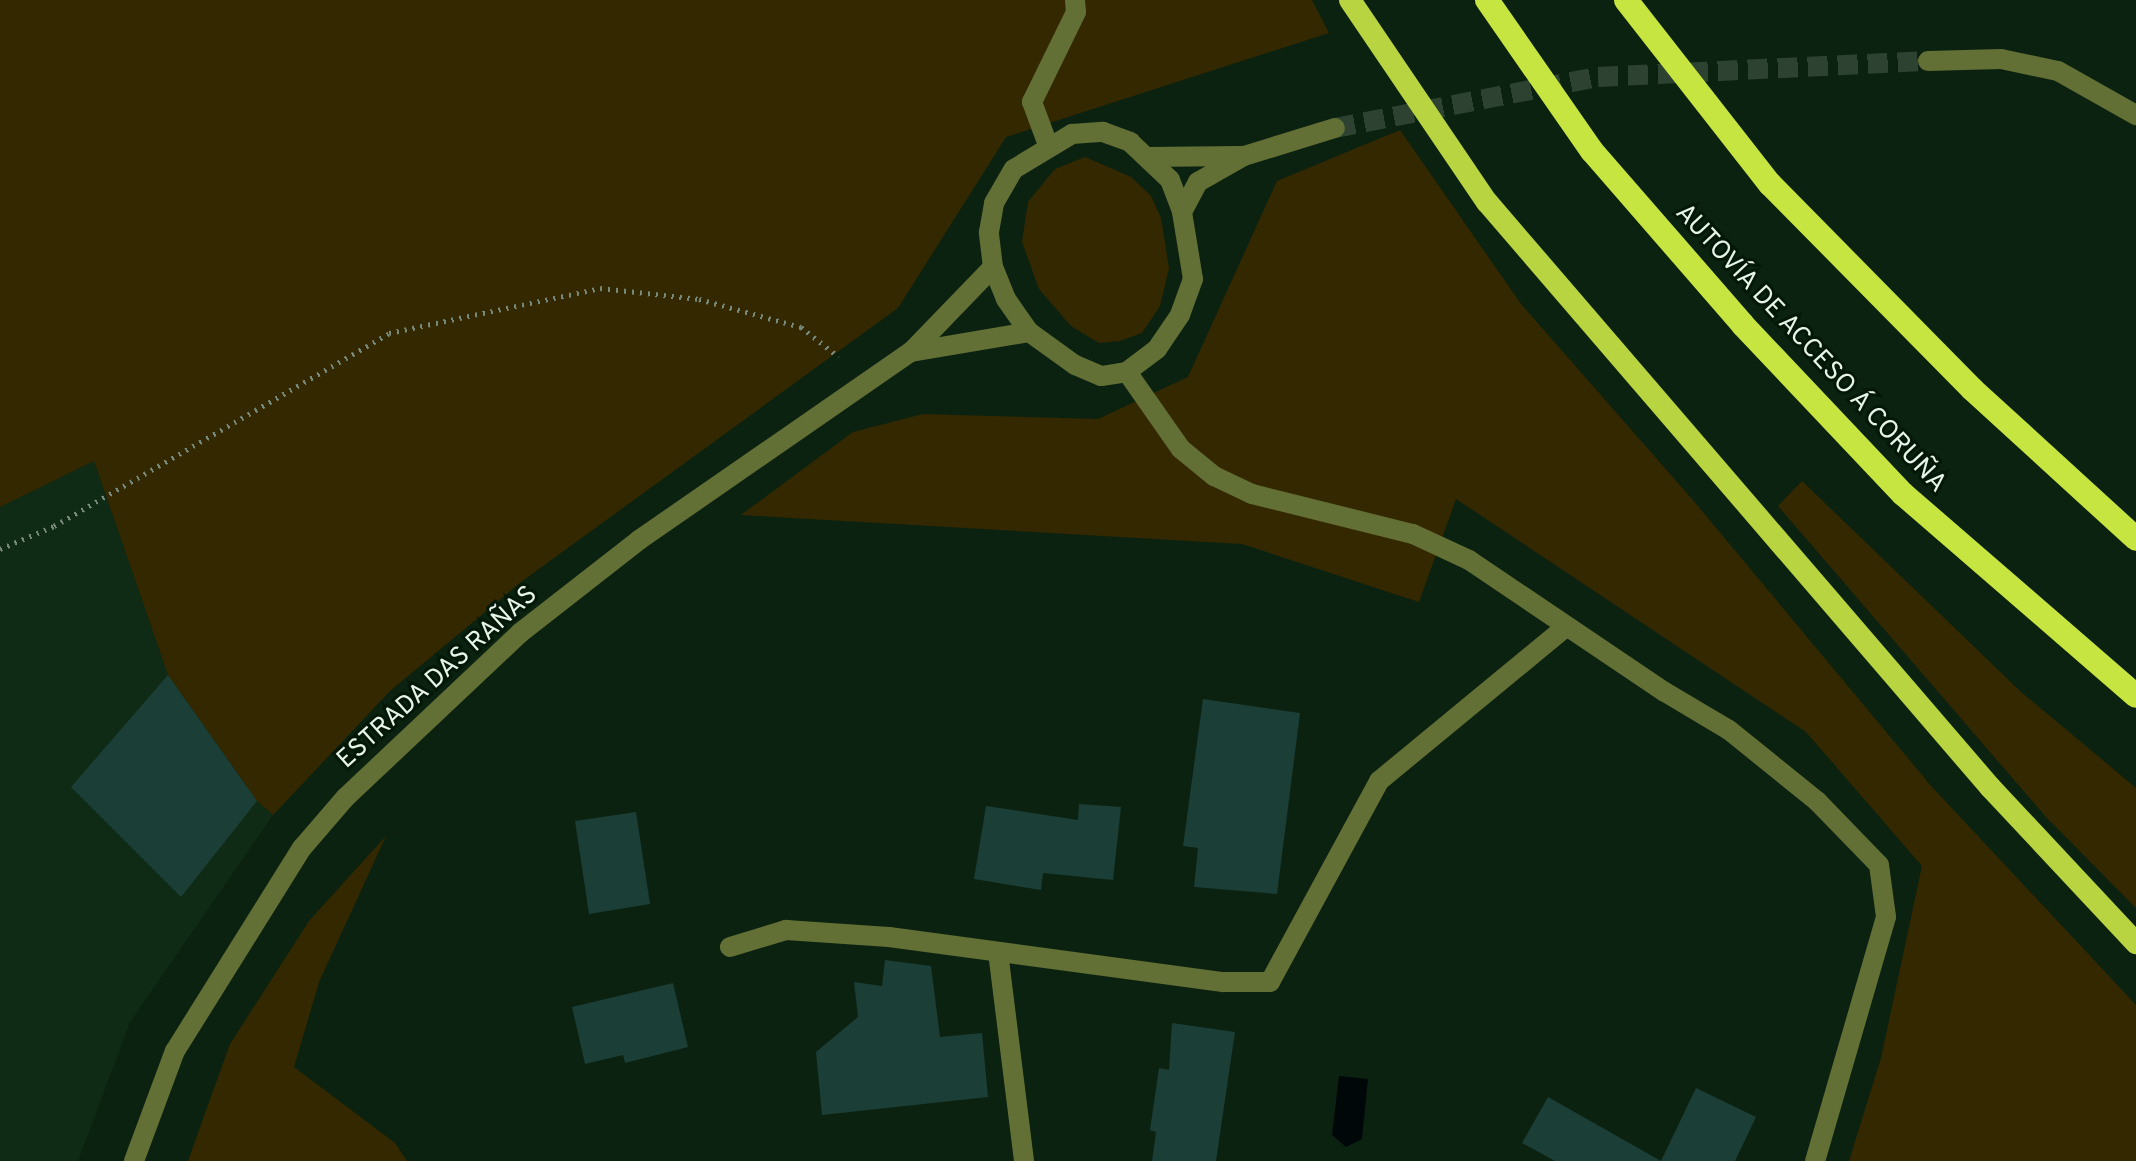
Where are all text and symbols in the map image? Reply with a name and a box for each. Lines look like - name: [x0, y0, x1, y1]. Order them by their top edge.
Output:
- street label: AUTOVÍA DE ACCESO Á CORUÑA: [1666, 197, 1954, 501]
- street label: ESTRADA DAS RAÑAS: [331, 580, 545, 776]

